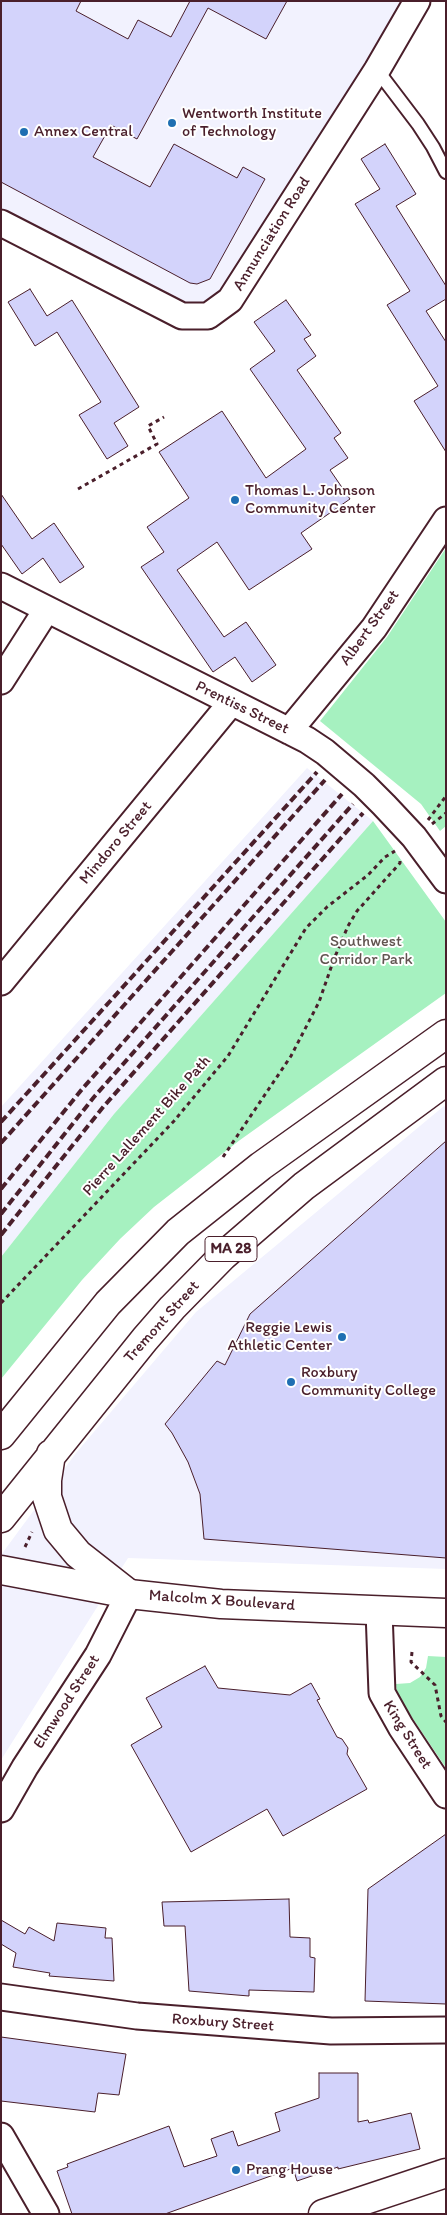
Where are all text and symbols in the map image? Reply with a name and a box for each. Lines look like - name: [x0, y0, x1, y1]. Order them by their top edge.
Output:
- place label: Wentworth Institute of Technology: [182, 104, 322, 142]
- marker: Wentworth Institute of Technology: [166, 117, 178, 129]
- place label: Annex Central: [34, 122, 133, 142]
- marker: Annex Central: [18, 126, 30, 138]
- street label: Annunciation Road: [229, 173, 315, 295]
- place label: Thomas L. Johnson Community Center: [245, 481, 376, 519]
- marker: Thomas L. Johnson Community Center: [229, 494, 241, 506]
- street label: Albert Street: [336, 586, 404, 670]
- street label: Prentiss Street: [192, 677, 292, 739]
- street label: Mindoro Street: [76, 797, 156, 889]
- park label: Southwest Corridor Park: [319, 932, 413, 970]
- street label: Pierre Lallement Bike Path: [79, 1052, 215, 1200]
- road number: MA 28: [205, 1236, 257, 1262]
- street label: Tremont Street: [120, 1277, 204, 1367]
- place label: Reggie Lewis Athletic Center: [228, 1318, 332, 1356]
- marker: Reggie Lewis Athletic Center: [336, 1331, 348, 1343]
- place label: Roxbury Community College: [301, 1363, 436, 1401]
- marker: Roxbury Community College: [285, 1376, 297, 1388]
- street label: Malcolm X Boulevard: [148, 1586, 296, 1616]
- street label: Elmwood Street: [29, 1651, 105, 1753]
- street label: King Street: [378, 1697, 436, 1773]
- street label: Roxbury Street: [171, 2010, 275, 2036]
- place label: Prang House: [246, 2160, 333, 2180]
- marker: Prang House: [230, 2164, 242, 2176]

